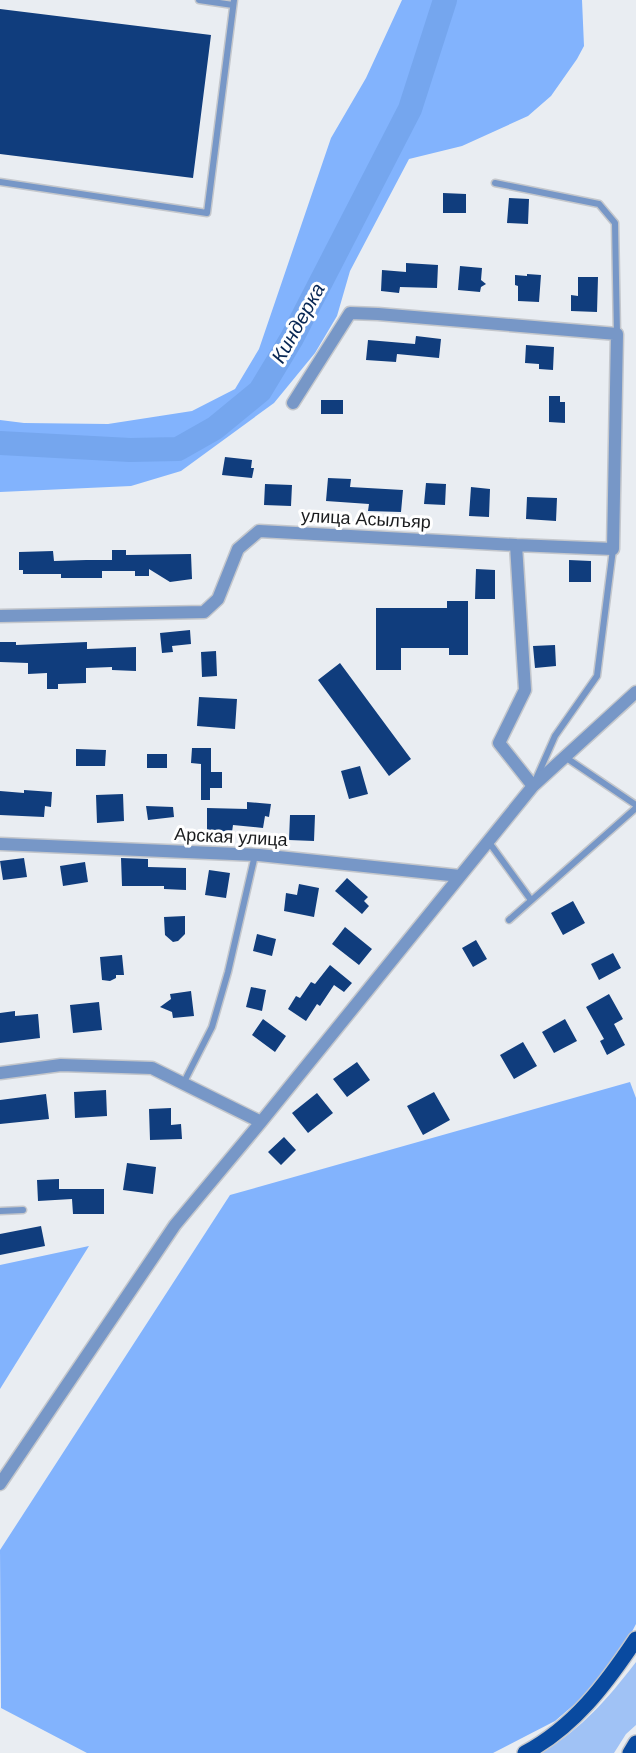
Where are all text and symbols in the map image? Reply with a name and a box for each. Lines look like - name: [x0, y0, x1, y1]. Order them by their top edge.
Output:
- water label: Киндерка: [267, 279, 329, 367]
- street label: улица Асылъяр: [301, 506, 431, 532]
- street label: Арская улица: [174, 824, 289, 850]

